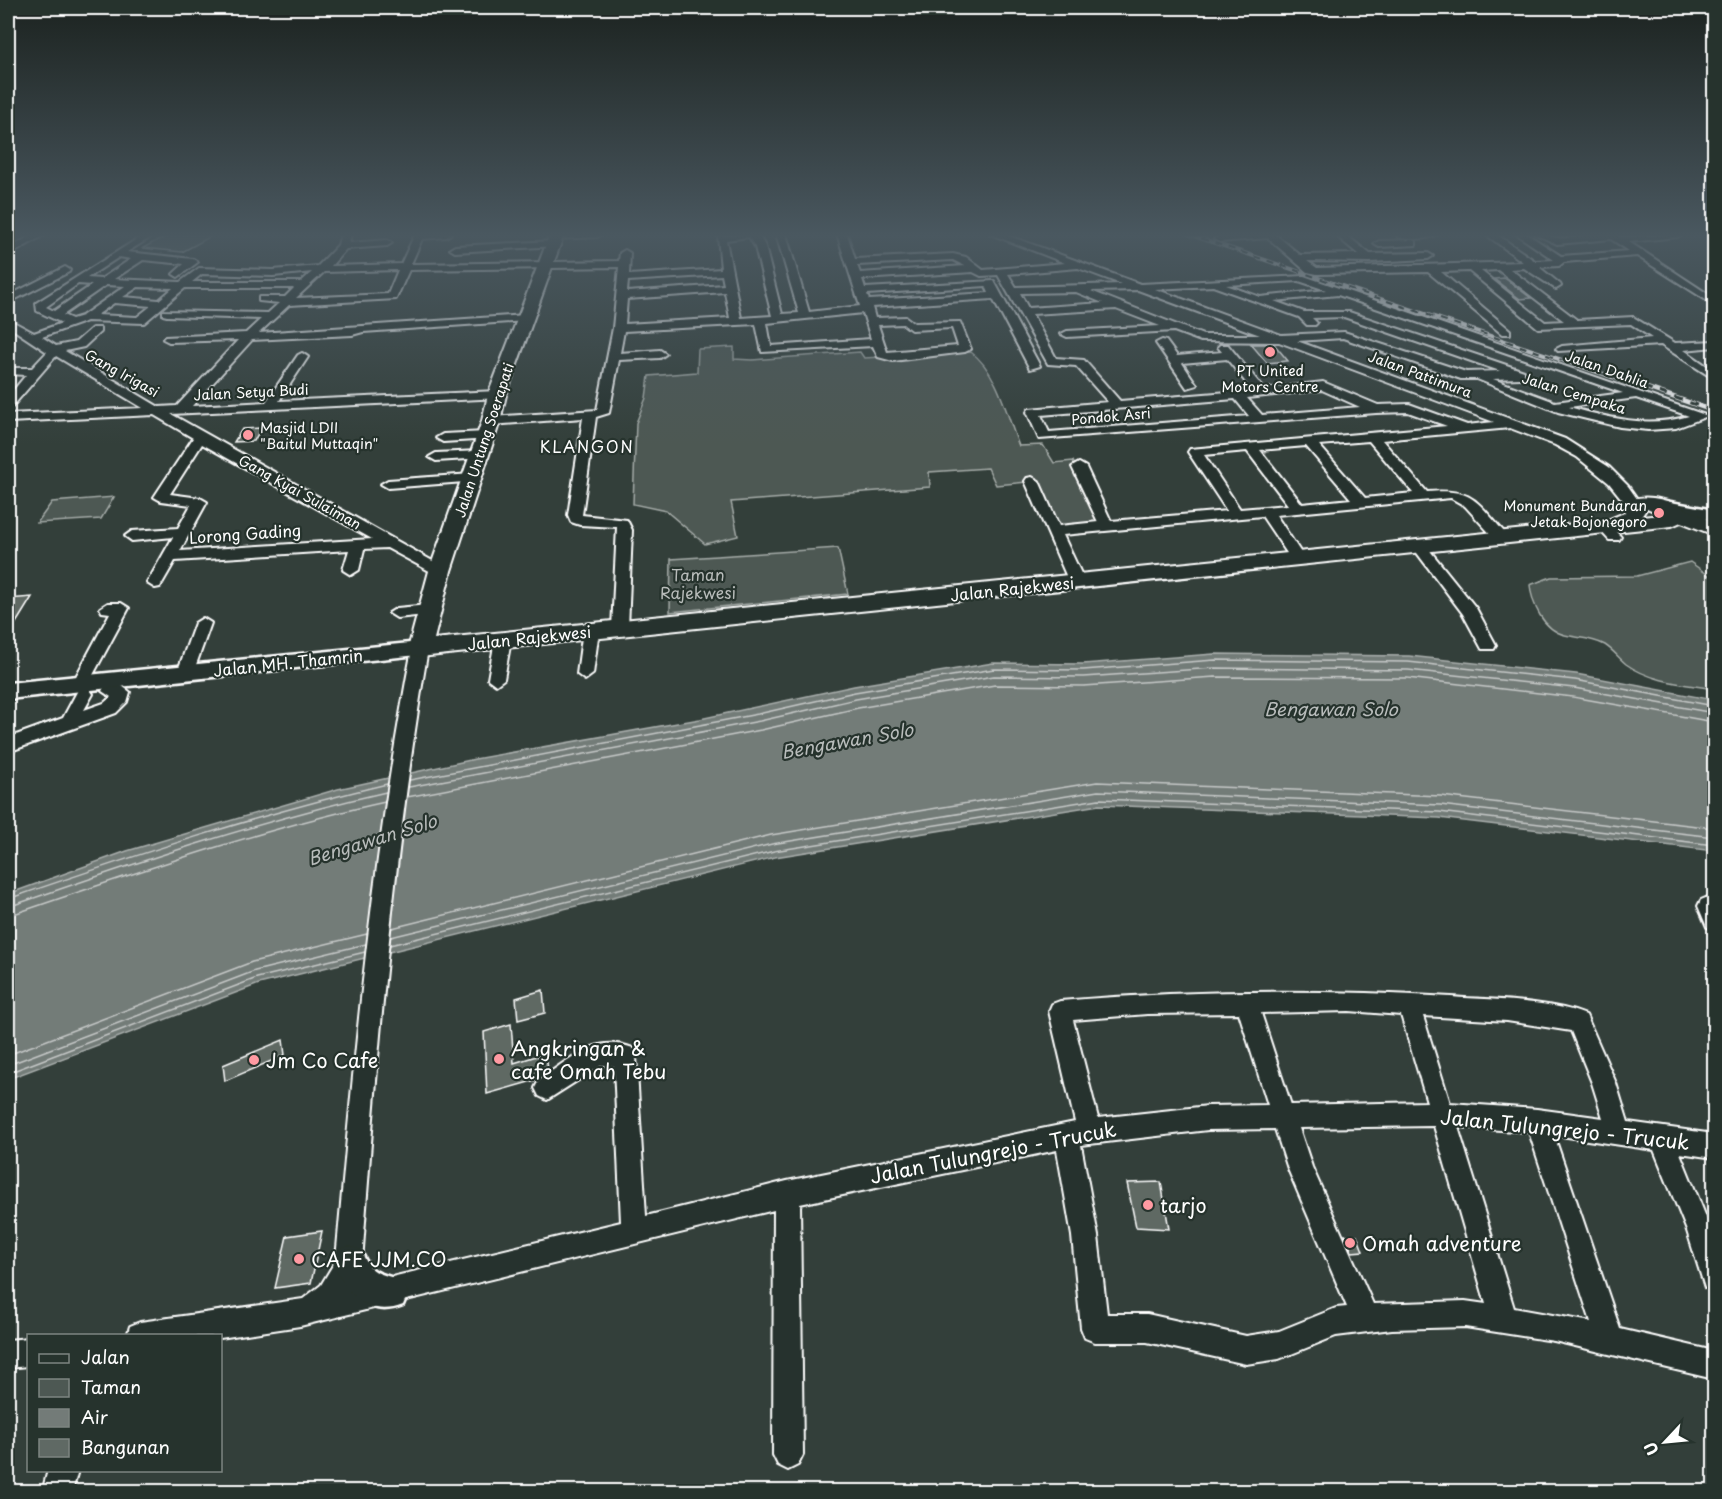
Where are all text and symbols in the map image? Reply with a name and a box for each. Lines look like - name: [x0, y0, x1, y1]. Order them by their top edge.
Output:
- street label: Gang Irigasi: [81, 344, 163, 402]
- marker: PT United Motors Centre: [1263, 345, 1277, 359]
- street label: Jalan Dahlia: [1562, 345, 1652, 393]
- street label: Jalan Pattimura: [1365, 346, 1475, 403]
- street label: Jalan Untung Soerapati: [449, 360, 519, 520]
- place label: PT United Motors Centre: [1221, 360, 1319, 397]
- street label: Jalan Cempaka: [1519, 367, 1629, 419]
- street label: Jalan Setya Budi: [193, 378, 309, 406]
- street label: Pondok Asri: [1070, 402, 1152, 430]
- place label: Masjid LDII "Baitul Muttaqin": [260, 417, 378, 454]
- marker: Masjid LDII "Baitul Muttaqin": [241, 428, 255, 442]
- district label: KLANGON: [540, 434, 634, 458]
- street label: Gang Kyai Sulaiman: [235, 450, 365, 534]
- place label: Monument Bundaran Jetak Bojonegoro: [1503, 495, 1647, 532]
- marker: Monument Bundaran Jetak Bojonegoro: [1652, 506, 1666, 520]
- street label: Lorong Gading: [188, 517, 302, 549]
- park label: Taman Rajekwesi: [660, 562, 736, 604]
- street label: Jalan Rajekwesi: [949, 570, 1075, 606]
- street label: Jalan Rajekwesi: [466, 619, 592, 655]
- street label: Jalan MH. Thamrin: [212, 642, 364, 682]
- water label: Bengawan Solo: [1264, 695, 1399, 722]
- water label: Bengawan Solo: [779, 715, 916, 765]
- water label: Bengawan Solo: [304, 806, 441, 871]
- place label: Angkringan & cafe Omah Tebu: [511, 1033, 666, 1086]
- place label: Jm Co Cafe: [266, 1045, 378, 1075]
- marker: Angkringan & cafe Omah Tebu: [492, 1052, 506, 1066]
- marker: Jm Co Cafe: [247, 1053, 261, 1067]
- street label: Jalan Tulungrejo - Trucuk: [1439, 1101, 1691, 1157]
- street label: Jalan Tulungrejo - Trucuk: [867, 1113, 1119, 1191]
- place label: tarjo: [1160, 1190, 1207, 1220]
- marker: tarjo: [1141, 1198, 1155, 1212]
- place label: Omah adventure: [1362, 1228, 1522, 1258]
- marker: Omah adventure: [1343, 1236, 1357, 1250]
- place label: CAFE JJM.CO: [311, 1244, 446, 1274]
- marker: CAFE JJM.CO: [292, 1252, 306, 1266]
- legend: [27, 1334, 222, 1472]
- text: Jalan: [81, 1343, 130, 1370]
- text: Taman: [81, 1373, 141, 1400]
- text: Air: [81, 1403, 109, 1430]
- north arrow: [1635, 1412, 1695, 1472]
- text: Bangunan: [81, 1433, 170, 1460]
- text: U: [1637, 1438, 1664, 1460]

